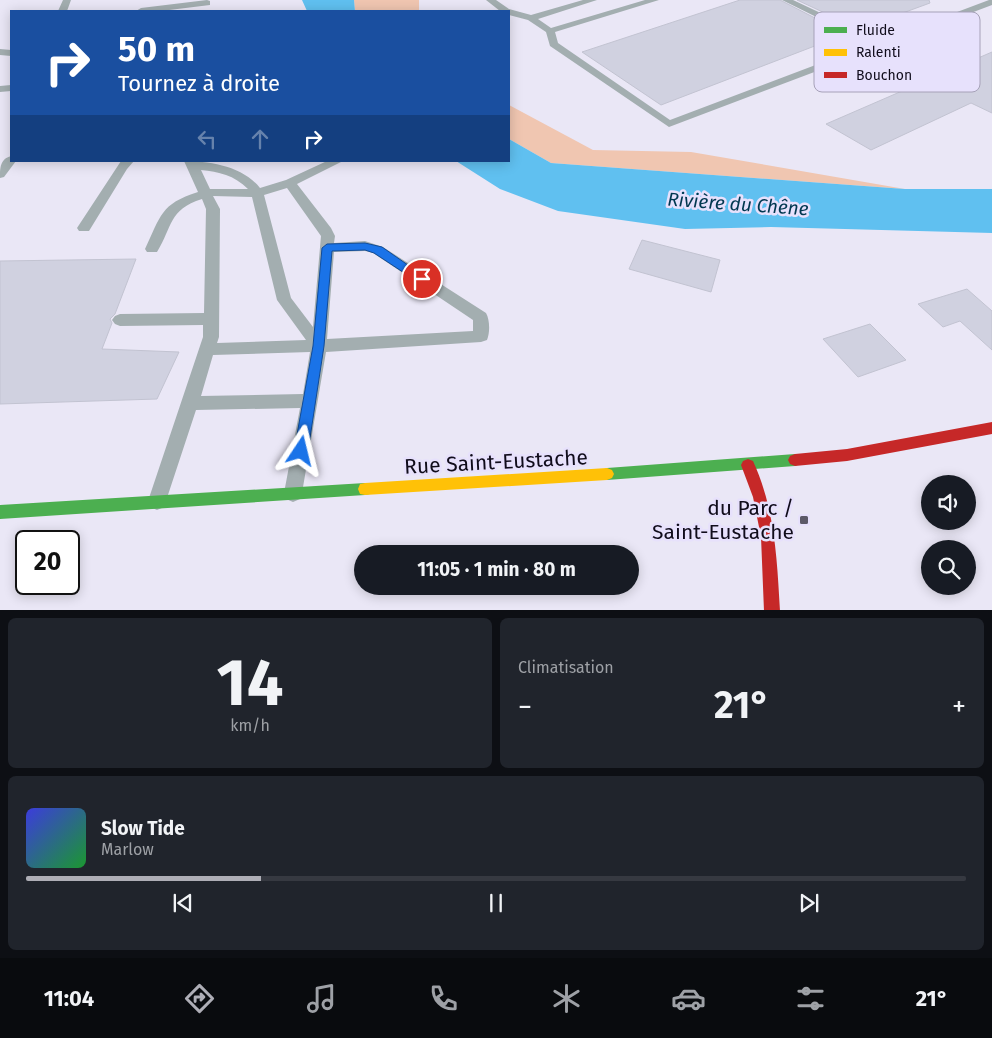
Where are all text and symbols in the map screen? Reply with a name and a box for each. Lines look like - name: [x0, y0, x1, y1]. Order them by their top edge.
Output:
- legend: [814, 12, 980, 92]
- text: Fluide: [856, 22, 895, 39]
- text: 50 m: [118, 28, 195, 70]
- icon: right: [35, 30, 100, 95]
- text: Ralenti: [856, 44, 901, 61]
- text: Bouchon: [856, 67, 912, 84]
- text: Tournez à droite: [118, 70, 280, 97]
- icon: left: [193, 125, 221, 153]
- icon: ahead: [246, 125, 274, 153]
- icon: right: [299, 125, 327, 153]
- water label: Rivière du Chêne: [667, 188, 810, 220]
- pin: [401, 258, 443, 300]
- icon: arrive: [408, 265, 436, 293]
- position arrow: [274, 424, 326, 476]
- street label: Rue Saint-Eustache: [404, 444, 588, 480]
- map controls: [921, 475, 976, 595]
- button: sound: [921, 475, 976, 530]
- place label: du Parc / Saint-Eustache: [652, 495, 794, 545]
- marker: du Parc / Saint-Eustache: [798, 514, 810, 526]
- speed limit sign: 20: [15, 530, 80, 595]
- button: search: [921, 540, 976, 595]
- text: 11:05 · 1 min · 80 m: [417, 558, 576, 581]
- text: 14: [217, 644, 283, 722]
- text: Climatisation: [518, 658, 614, 677]
- text: 21°: [714, 682, 770, 728]
- text: −: [518, 690, 532, 723]
- text: +: [952, 690, 966, 723]
- text: km/h: [230, 716, 270, 735]
- text: Slow Tide: [101, 817, 185, 840]
- text: Marlow: [101, 840, 154, 859]
- icon: previous: [169, 889, 197, 917]
- icon: pause: [482, 889, 510, 917]
- icon: next: [795, 889, 823, 917]
- icon: directions: [182, 981, 217, 1016]
- icon: music: [304, 981, 339, 1016]
- icon: phone: [426, 981, 461, 1016]
- icon: climate: [549, 981, 584, 1016]
- icon: car: [671, 981, 706, 1016]
- icon: filters: [793, 981, 828, 1016]
- text: 11:04: [44, 985, 94, 1012]
- text: 21°: [916, 985, 948, 1012]

